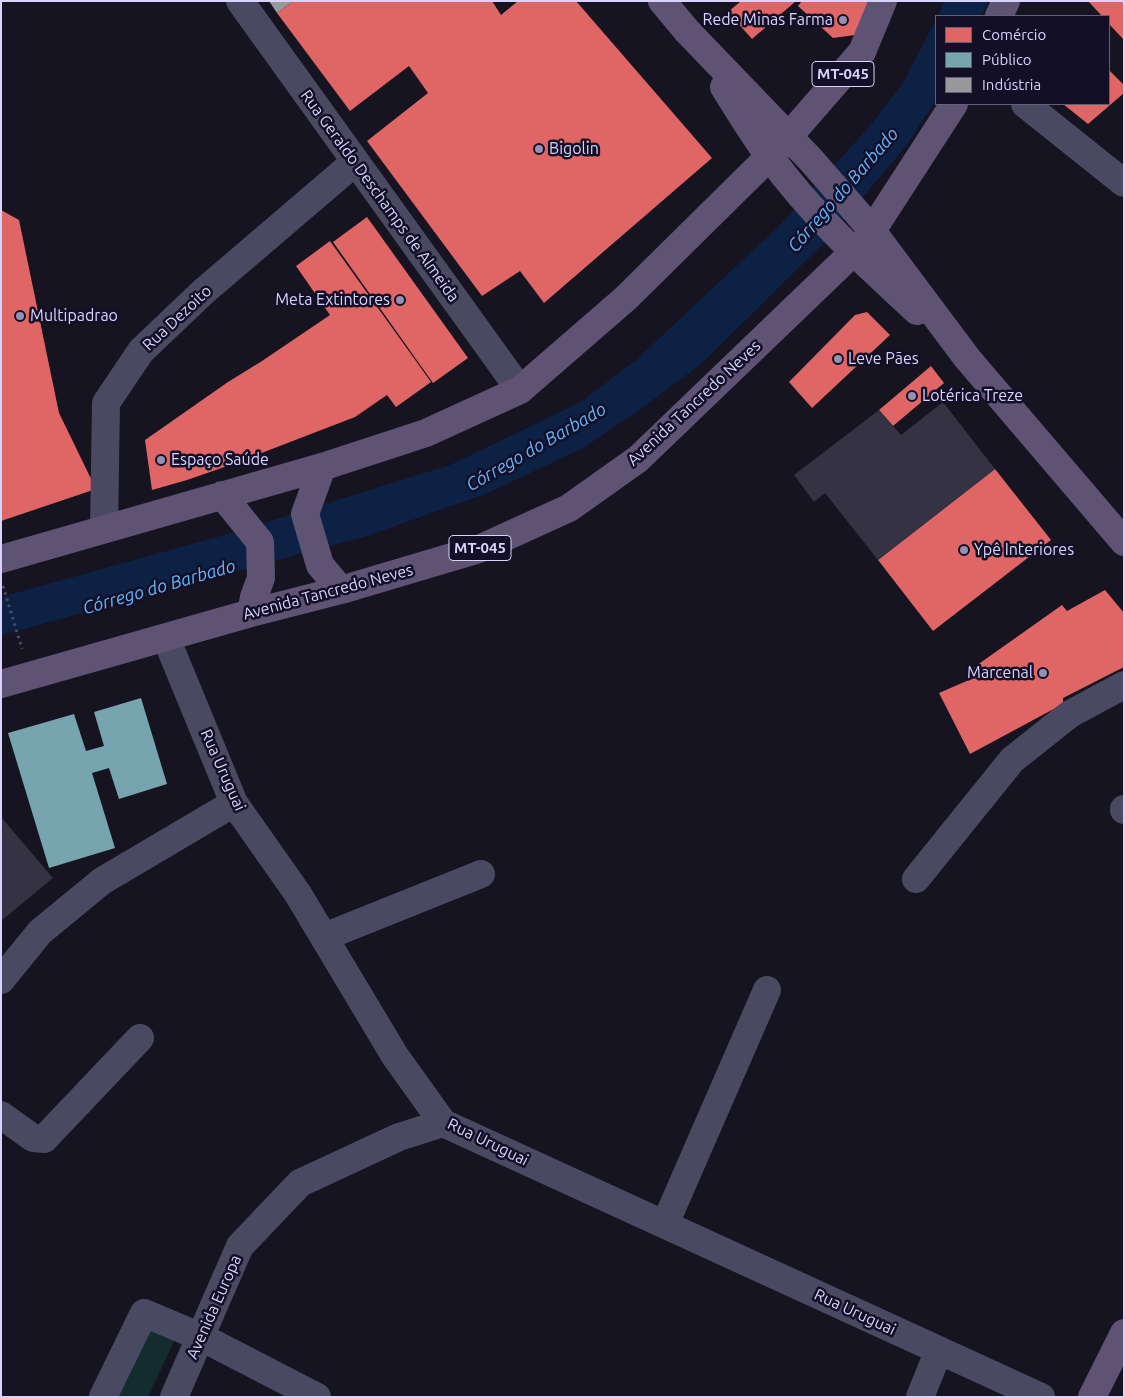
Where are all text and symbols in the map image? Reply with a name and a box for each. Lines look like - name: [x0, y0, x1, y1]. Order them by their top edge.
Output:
- place label: Rede Minas Farma: [702, 10, 833, 30]
- marker: Rede Minas Farma: [837, 14, 849, 26]
- legend: [935, 15, 1110, 105]
- text: Comércio: [982, 26, 1046, 43]
- text: Público: [982, 51, 1032, 68]
- road number: MT-045: [812, 62, 874, 86]
- text: Indústria: [982, 76, 1041, 93]
- street label: Rua Geraldo Deschamps de Almeida: [297, 86, 463, 306]
- water label: Córrego do Barbado: [783, 123, 903, 257]
- place label: Bigolin: [549, 139, 599, 159]
- marker: Bigolin: [533, 143, 545, 155]
- street label: Rua Dezoito: [139, 281, 215, 355]
- place label: Meta Extintores: [275, 290, 390, 310]
- marker: Meta Extintores: [394, 294, 406, 306]
- place label: Multipadrao: [30, 306, 118, 326]
- marker: Multipadrao: [14, 310, 26, 322]
- street label: Avenida Tancredo Neves: [623, 336, 765, 470]
- place label: Leve Pães: [848, 349, 919, 369]
- marker: Leve Pães: [832, 353, 844, 365]
- place label: Lotérica Treze: [922, 386, 1023, 406]
- marker: Lotérica Treze: [906, 390, 918, 402]
- water label: Córrego do Barbado: [462, 398, 610, 496]
- place label: Espaço Saúde: [171, 450, 269, 470]
- marker: Espaço Saúde: [155, 454, 167, 466]
- road number: MT-045: [449, 536, 511, 560]
- place label: Ypê Interiores: [974, 540, 1074, 560]
- marker: Ypê Interiores: [958, 544, 970, 556]
- water label: Córrego do Barbado: [80, 555, 238, 619]
- street label: Avenida Tancredo Neves: [241, 560, 415, 624]
- place label: Marcenal: [967, 663, 1033, 683]
- marker: Marcenal: [1037, 667, 1049, 679]
- street label: Rua Uruguai: [196, 726, 250, 814]
- street label: Rua Uruguai: [444, 1114, 532, 1170]
- street label: Avenida Europa: [182, 1252, 246, 1362]
- street label: Rua Uruguai: [811, 1285, 899, 1339]

